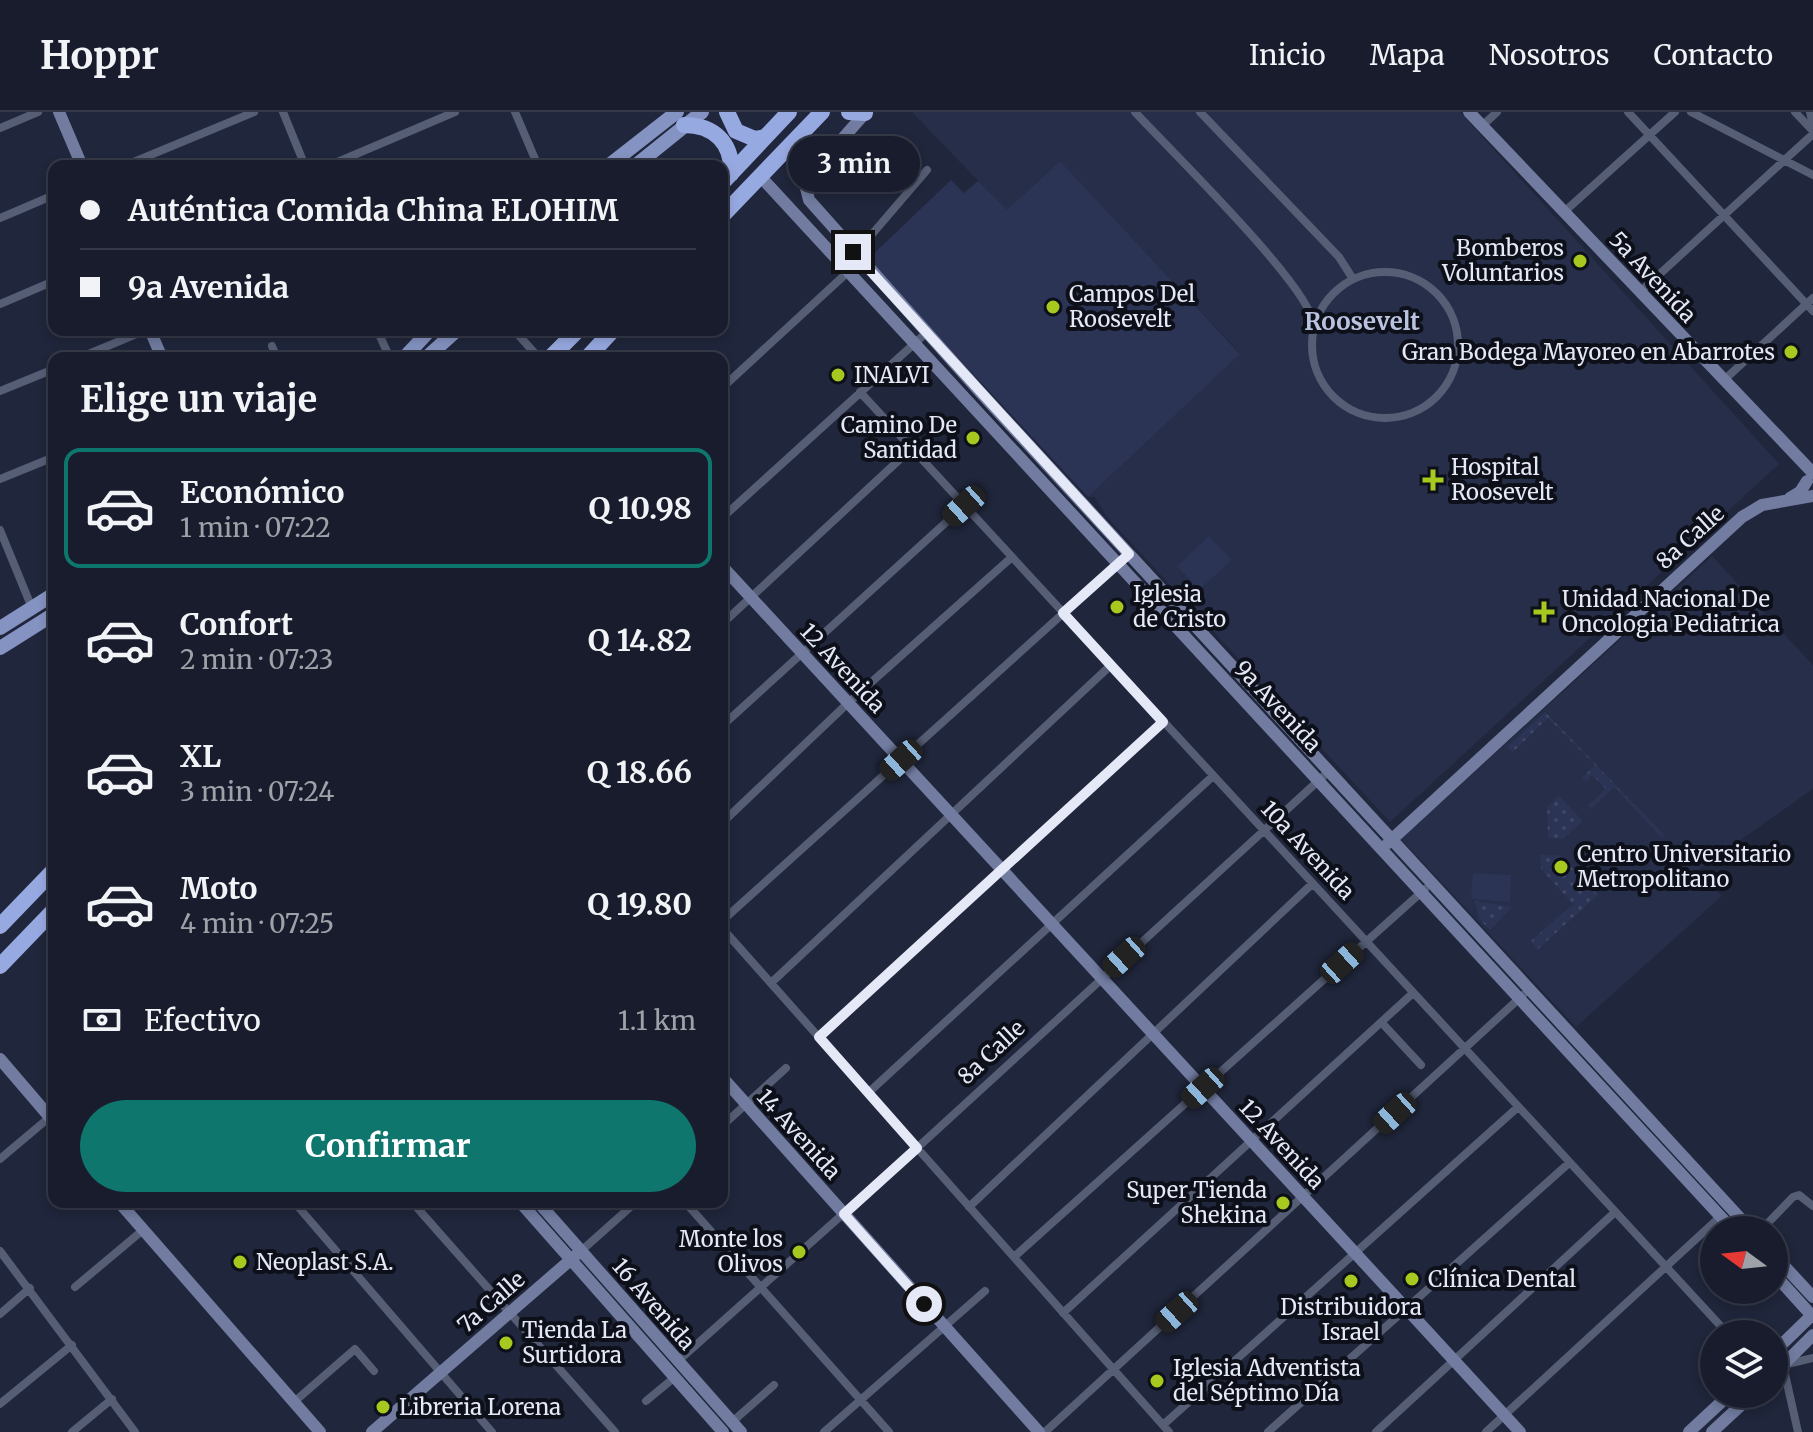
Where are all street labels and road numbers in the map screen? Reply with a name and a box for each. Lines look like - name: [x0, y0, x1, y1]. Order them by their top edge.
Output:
- street label: 5a Avenida: [1604, 226, 1702, 329]
- street label: 8a Calle: [1650, 499, 1730, 575]
- street label: 12 Avenida: [794, 617, 892, 719]
- street label: 9a Avenida: [1229, 654, 1328, 758]
- street label: 10a Avenida: [1255, 795, 1361, 905]
- street label: 8a Calle: [951, 1014, 1031, 1090]
- street label: 14 Avenida: [751, 1083, 847, 1185]
- street label: 12 Avenida: [1233, 1093, 1331, 1195]
- street label: 16 Avenida: [607, 1252, 702, 1356]
- street label: 7a Calle: [452, 1265, 530, 1339]

